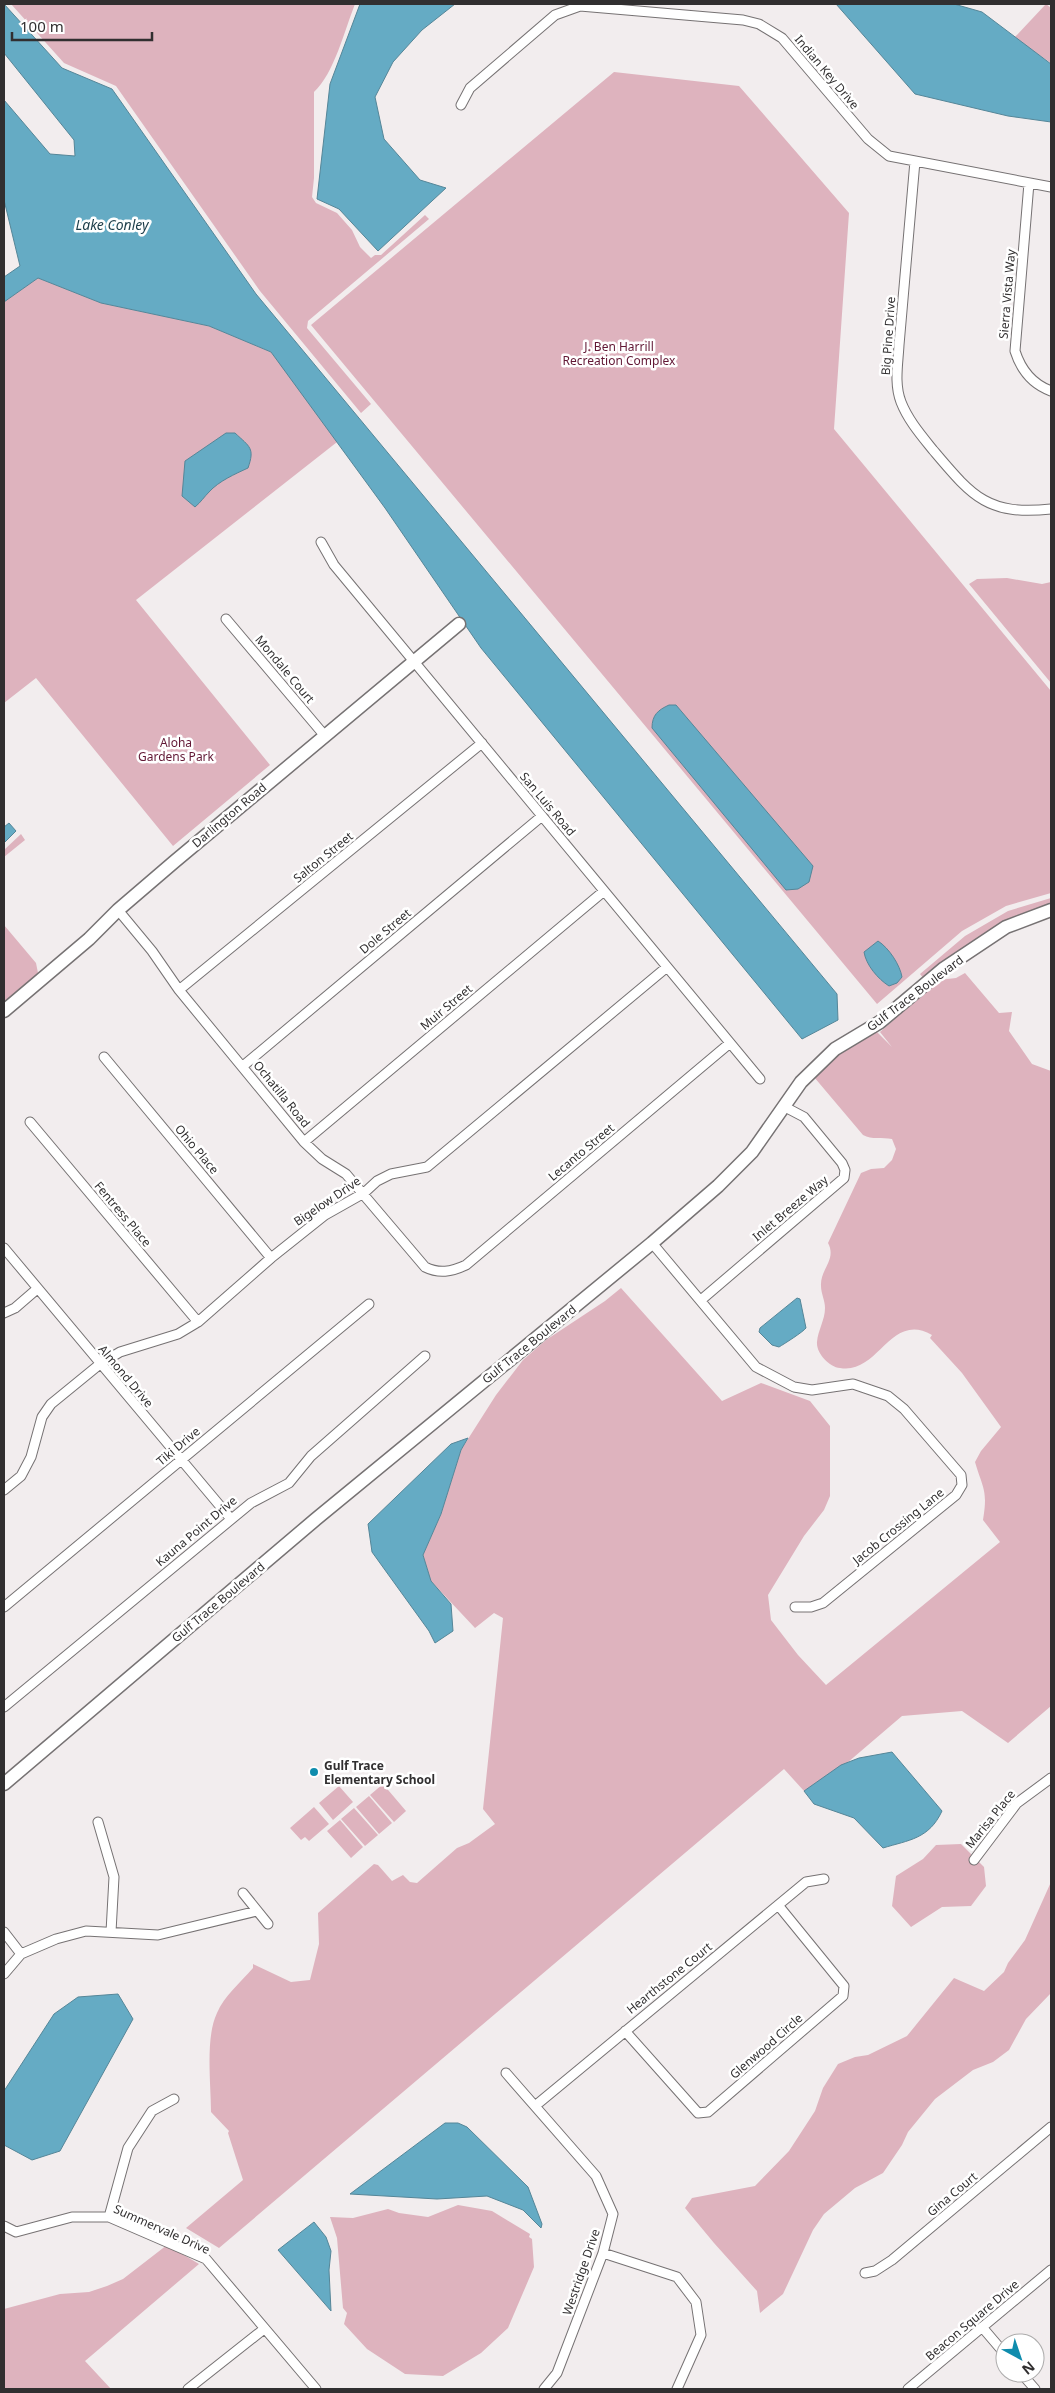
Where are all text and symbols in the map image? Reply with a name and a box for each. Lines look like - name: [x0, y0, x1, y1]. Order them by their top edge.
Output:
- scale bar: [12, 10, 152, 42]
- text: 100 m: [20, 16, 64, 36]
- street label: Indian Key Drive: [791, 31, 863, 113]
- water label: Lake Conley: [76, 215, 150, 234]
- street label: Sierra Vista Way: [995, 248, 1019, 340]
- street label: Big Pine Drive: [877, 296, 899, 376]
- park label: J. Ben Harrill Recreation Complex: [563, 338, 676, 369]
- street label: Mondale Court: [251, 631, 319, 707]
- park label: Aloha Gardens Park: [138, 734, 215, 765]
- street label: San Luis Road: [516, 769, 580, 839]
- street label: Darlington Road: [188, 779, 270, 851]
- street label: Salton Street: [290, 827, 357, 886]
- street label: Dole Street: [356, 904, 415, 958]
- street label: Gulf Trace Boulevard: [863, 951, 967, 1035]
- street label: Muir Street: [416, 980, 476, 1034]
- street label: Ochatilla Road: [250, 1057, 314, 1131]
- street label: Lecanto Street: [544, 1119, 618, 1185]
- street label: Ohio Place: [171, 1121, 223, 1178]
- street label: Inlet Breeze Way: [749, 1171, 832, 1245]
- street label: Bigelow Drive: [290, 1172, 364, 1230]
- street label: Fentress Place: [91, 1178, 156, 1250]
- street label: Gulf Trace Boulevard: [478, 1301, 580, 1387]
- street label: Almond Drive: [95, 1341, 157, 1411]
- street label: Tiki Drive: [153, 1423, 204, 1469]
- street label: Jacob Crossing Lane: [848, 1484, 947, 1569]
- street label: Kauna Point Drive: [152, 1492, 240, 1570]
- street label: Gulf Trace Boulevard: [168, 1558, 268, 1646]
- place label: Gulf Trace Elementary School: [324, 1757, 435, 1788]
- marker: Gulf Trace Elementary School: [308, 1766, 320, 1778]
- street label: Marisa Place: [961, 1786, 1019, 1852]
- street label: Hearthstone Court: [623, 1938, 716, 2018]
- street label: Glenwood Circle: [726, 2009, 806, 2082]
- street label: Gina Court: [923, 2168, 981, 2220]
- street label: Summervale Drive: [111, 2200, 213, 2258]
- street label: Westridge Drive: [558, 2226, 604, 2317]
- street label: Beacon Square Drive: [922, 2276, 1023, 2364]
- north arrow: [995, 2333, 1045, 2383]
- text: N: [1018, 2357, 1039, 2379]

